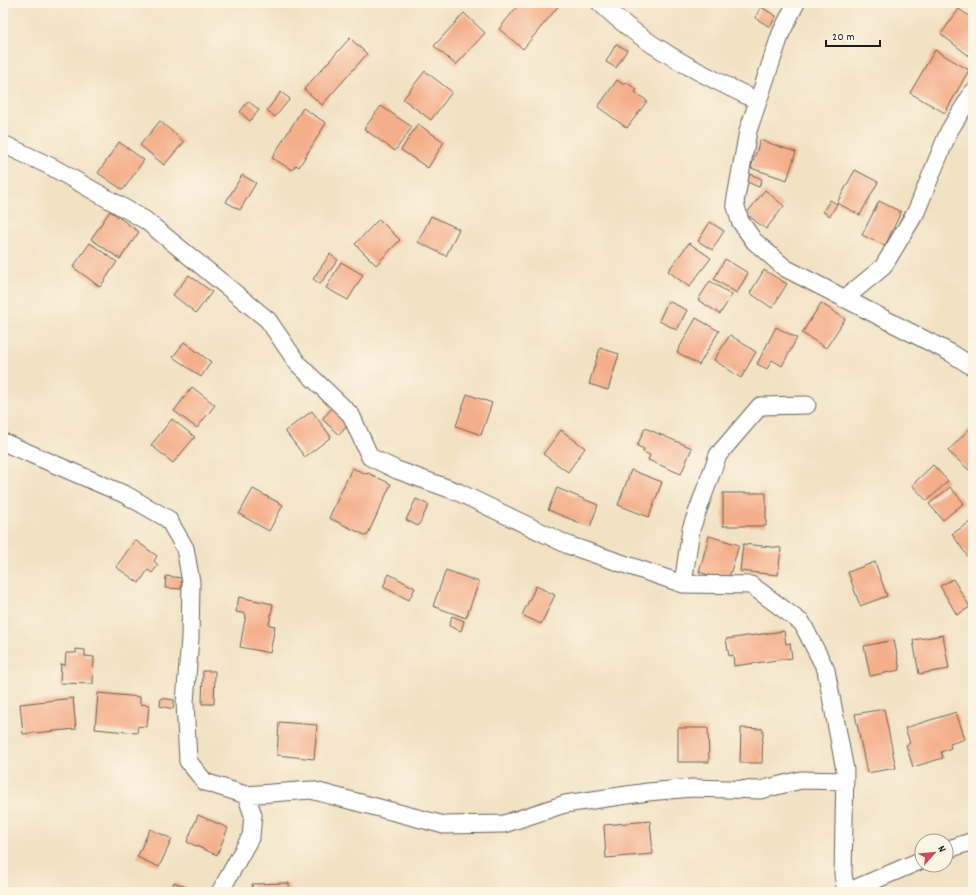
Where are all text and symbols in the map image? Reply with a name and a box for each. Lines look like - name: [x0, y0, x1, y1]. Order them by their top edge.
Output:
- scale bar: [826, 22, 880, 48]
- text: 20 m: [832, 29, 855, 46]
- north arrow: [914, 833, 954, 873]
- text: N: [933, 843, 950, 856]

